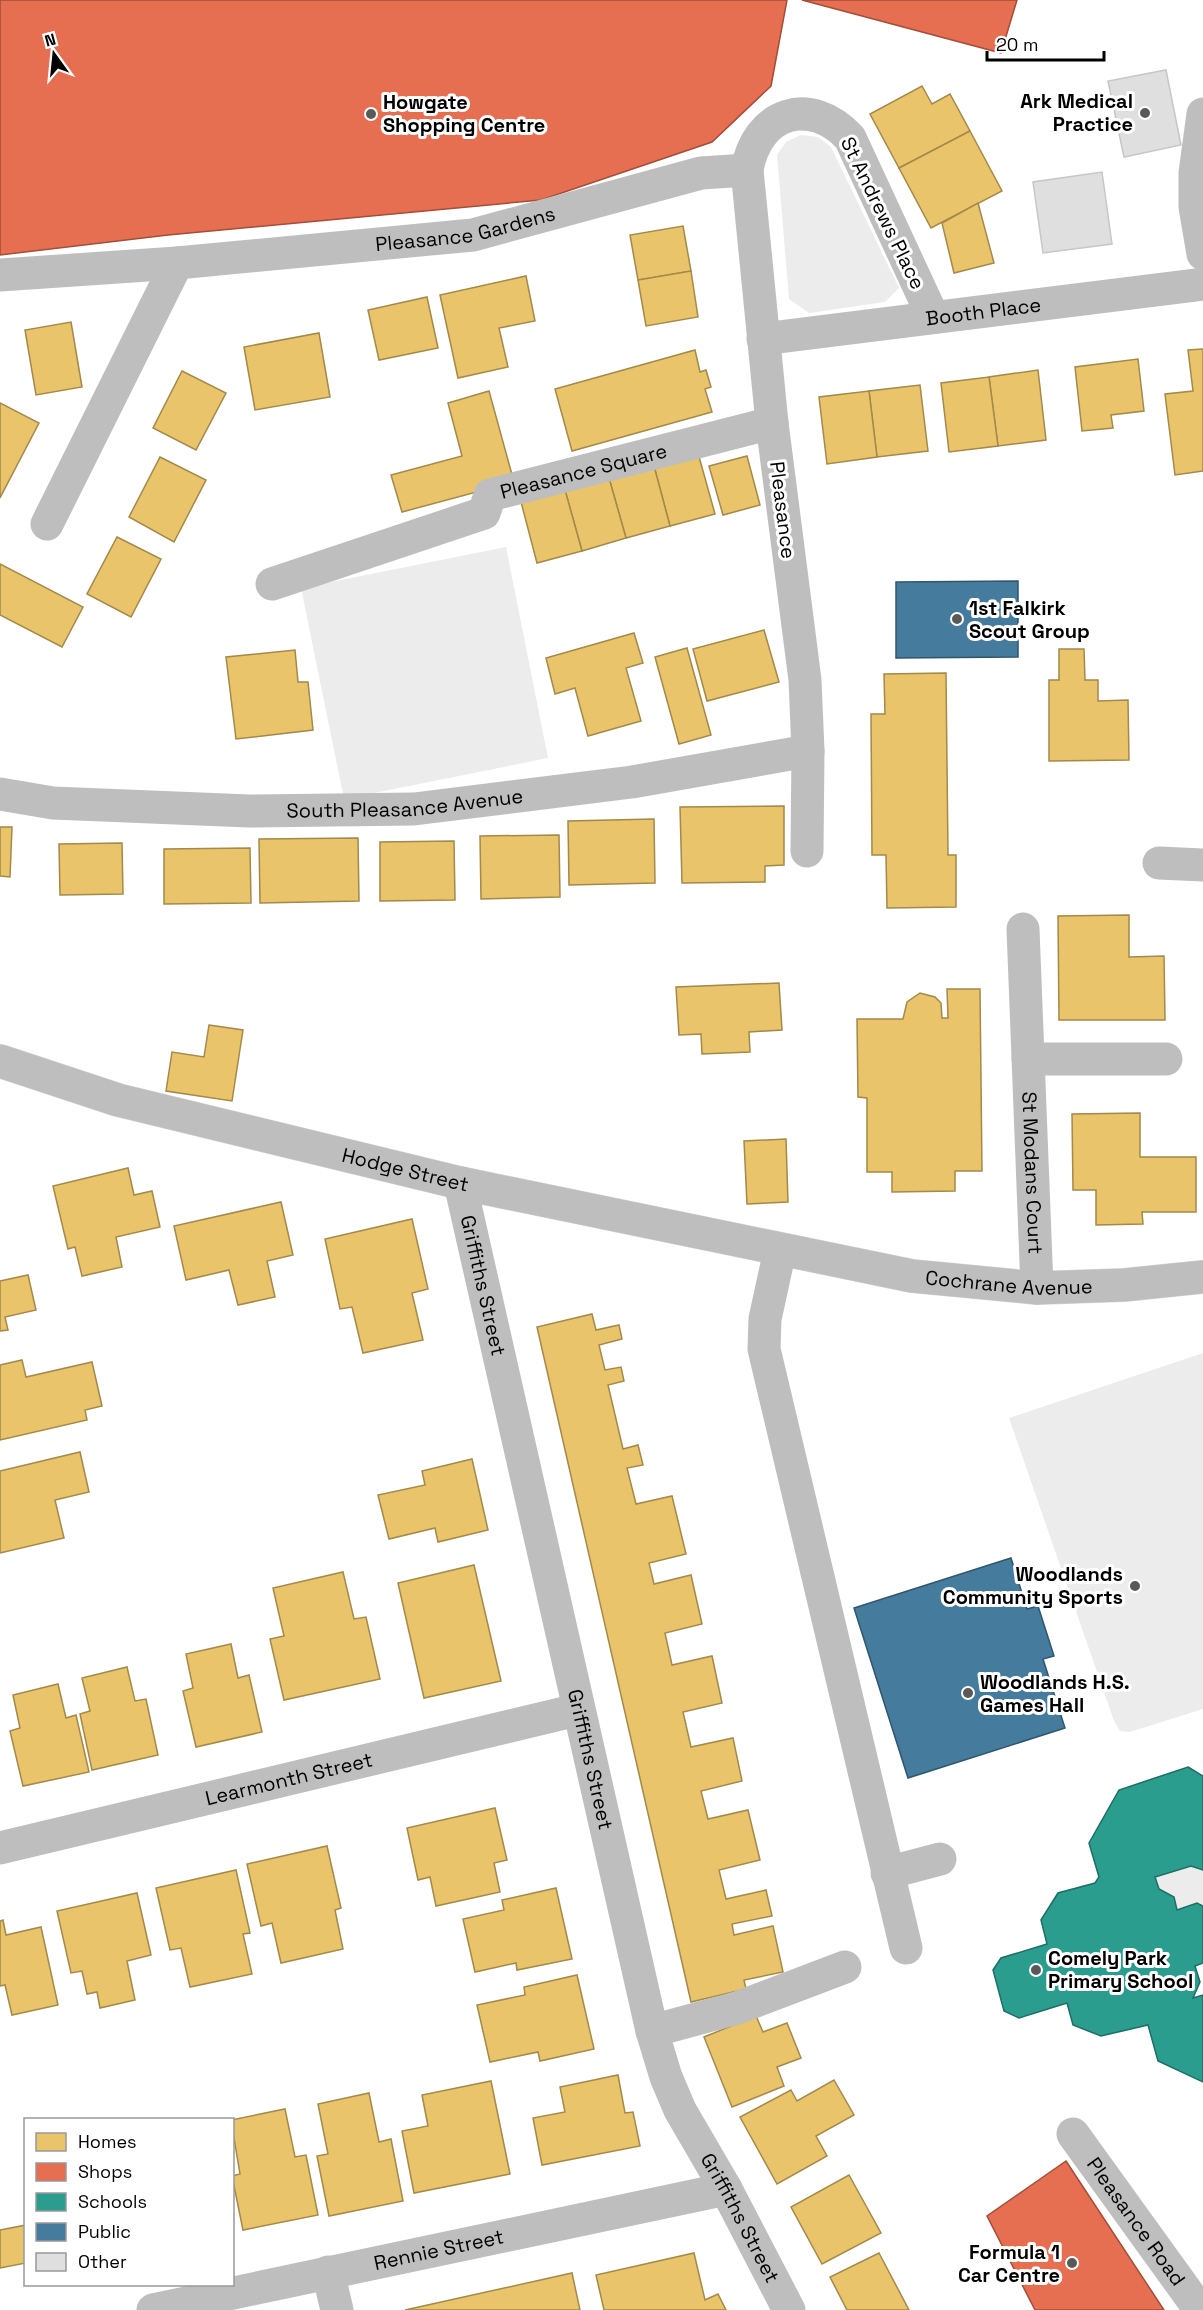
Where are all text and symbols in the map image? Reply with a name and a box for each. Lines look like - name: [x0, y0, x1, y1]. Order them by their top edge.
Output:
- north arrow: [24, 24, 84, 84]
- scale bar: [987, 24, 1104, 62]
- text: N: [42, 28, 58, 52]
- text: 20 m: [996, 33, 1039, 56]
- place label: Ark Medical Practice: [1020, 88, 1133, 137]
- place label: Howgate Shopping Centre: [383, 89, 545, 138]
- marker: Ark Medical Practice: [1138, 106, 1152, 120]
- marker: Howgate Shopping Centre: [364, 107, 378, 121]
- street label: St Andrews Place: [835, 132, 931, 294]
- street label: Pleasance Gardens: [374, 200, 558, 257]
- street label: Booth Place: [924, 291, 1043, 332]
- street label: Pleasance Square: [497, 437, 670, 505]
- street label: Pleasance: [764, 460, 802, 560]
- place label: 1st Falkirk Scout Group: [969, 595, 1090, 644]
- marker: 1st Falkirk Scout Group: [950, 612, 964, 626]
- street label: South Pleasance Avenue: [286, 783, 524, 824]
- street label: St Modans Court: [1016, 1091, 1049, 1255]
- street label: Hodge Street: [339, 1142, 471, 1197]
- street label: Griffiths Street: [455, 1212, 512, 1358]
- street label: Cochrane Avenue: [924, 1264, 1093, 1301]
- place label: Woodlands Community Sports: [943, 1561, 1123, 1610]
- marker: Woodlands Community Sports: [1128, 1579, 1142, 1593]
- place label: Woodlands H.S. Games Hall: [980, 1669, 1130, 1718]
- street label: Griffiths Street: [562, 1686, 619, 1832]
- marker: Woodlands H.S. Games Hall: [961, 1686, 975, 1700]
- street label: Learmonth Street: [203, 1746, 375, 1811]
- place label: Comely Park Primary School: [1048, 1945, 1193, 1994]
- marker: Comely Park Primary School: [1029, 1963, 1043, 1977]
- legend: [24, 2118, 234, 2286]
- text: Homes: [78, 2130, 137, 2153]
- street label: Griffiths Street: [695, 2148, 786, 2287]
- street label: Pleasance Road: [1081, 2152, 1191, 2291]
- text: Shops: [78, 2160, 132, 2183]
- text: Schools: [78, 2190, 147, 2213]
- text: Public: [78, 2220, 131, 2243]
- street label: Rennie Street: [371, 2223, 506, 2276]
- place label: Formula 1 Car Centre: [958, 2239, 1060, 2288]
- text: Other: [78, 2250, 127, 2273]
- marker: Formula 1 Car Centre: [1065, 2256, 1079, 2270]

